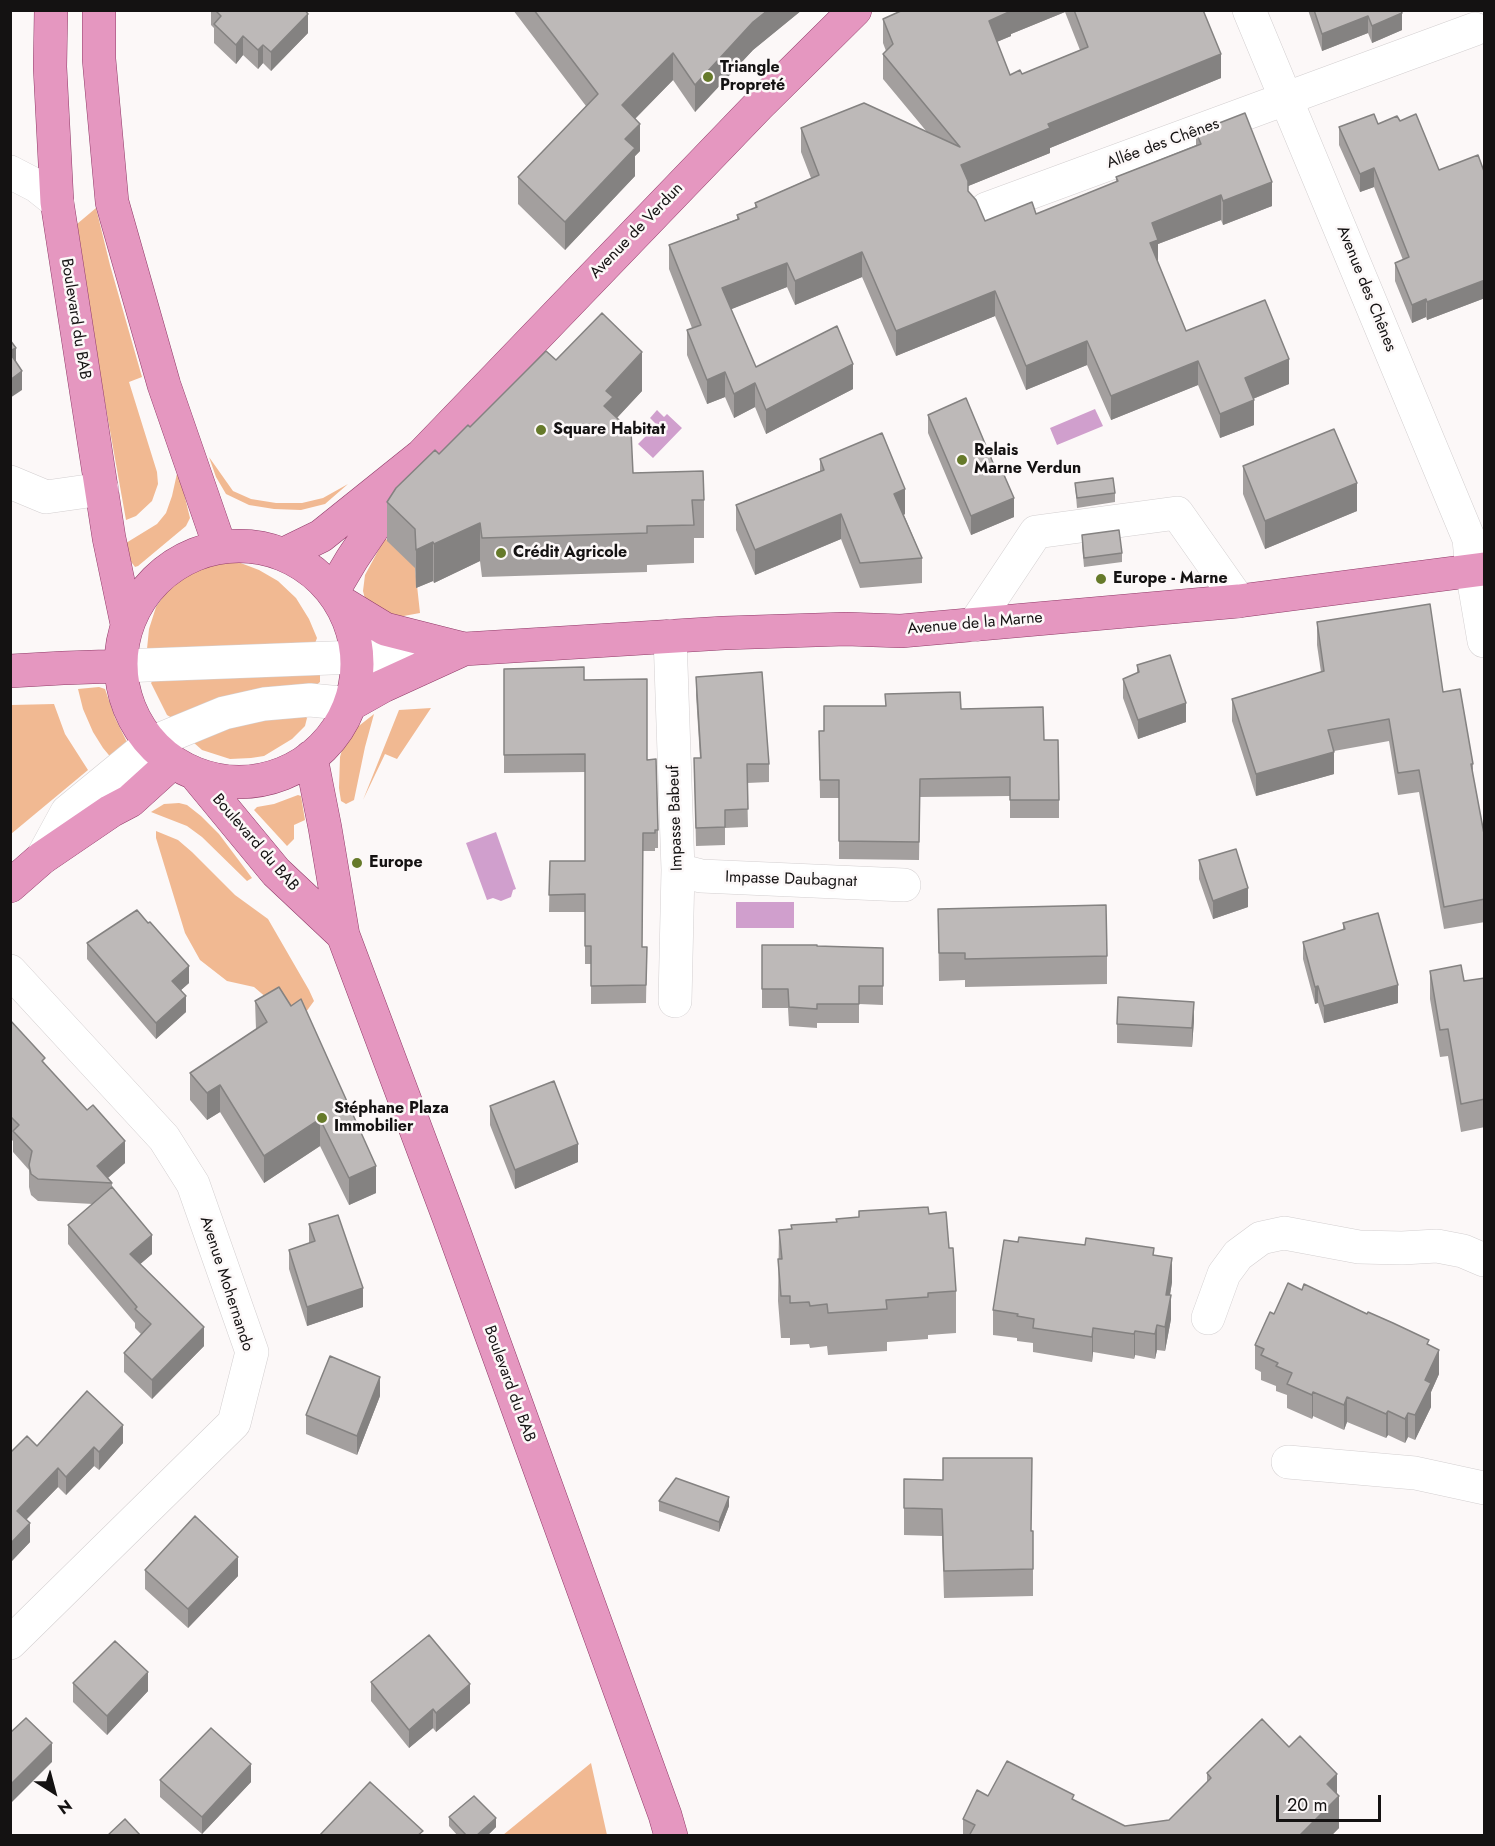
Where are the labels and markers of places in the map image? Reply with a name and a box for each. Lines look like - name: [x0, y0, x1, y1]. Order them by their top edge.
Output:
- place label: Triangle Propreté: [720, 58, 785, 96]
- marker: Triangle Propreté: [701, 70, 715, 84]
- place label: Square Habitat: [553, 420, 665, 440]
- marker: Square Habitat: [534, 423, 548, 437]
- place label: Relais Marne Verdun: [974, 441, 1081, 479]
- marker: Relais Marne Verdun: [955, 453, 969, 467]
- place label: Crédit Agricole: [513, 543, 627, 563]
- marker: Crédit Agricole: [494, 546, 508, 560]
- place label: Europe - Marne: [1113, 569, 1228, 589]
- marker: Europe - Marne: [1094, 572, 1108, 586]
- place label: Europe: [369, 853, 423, 873]
- marker: Europe: [350, 856, 364, 870]
- place label: Stéphane Plaza Immobilier: [334, 1099, 449, 1137]
- marker: Stéphane Plaza Immobilier: [315, 1111, 329, 1125]

